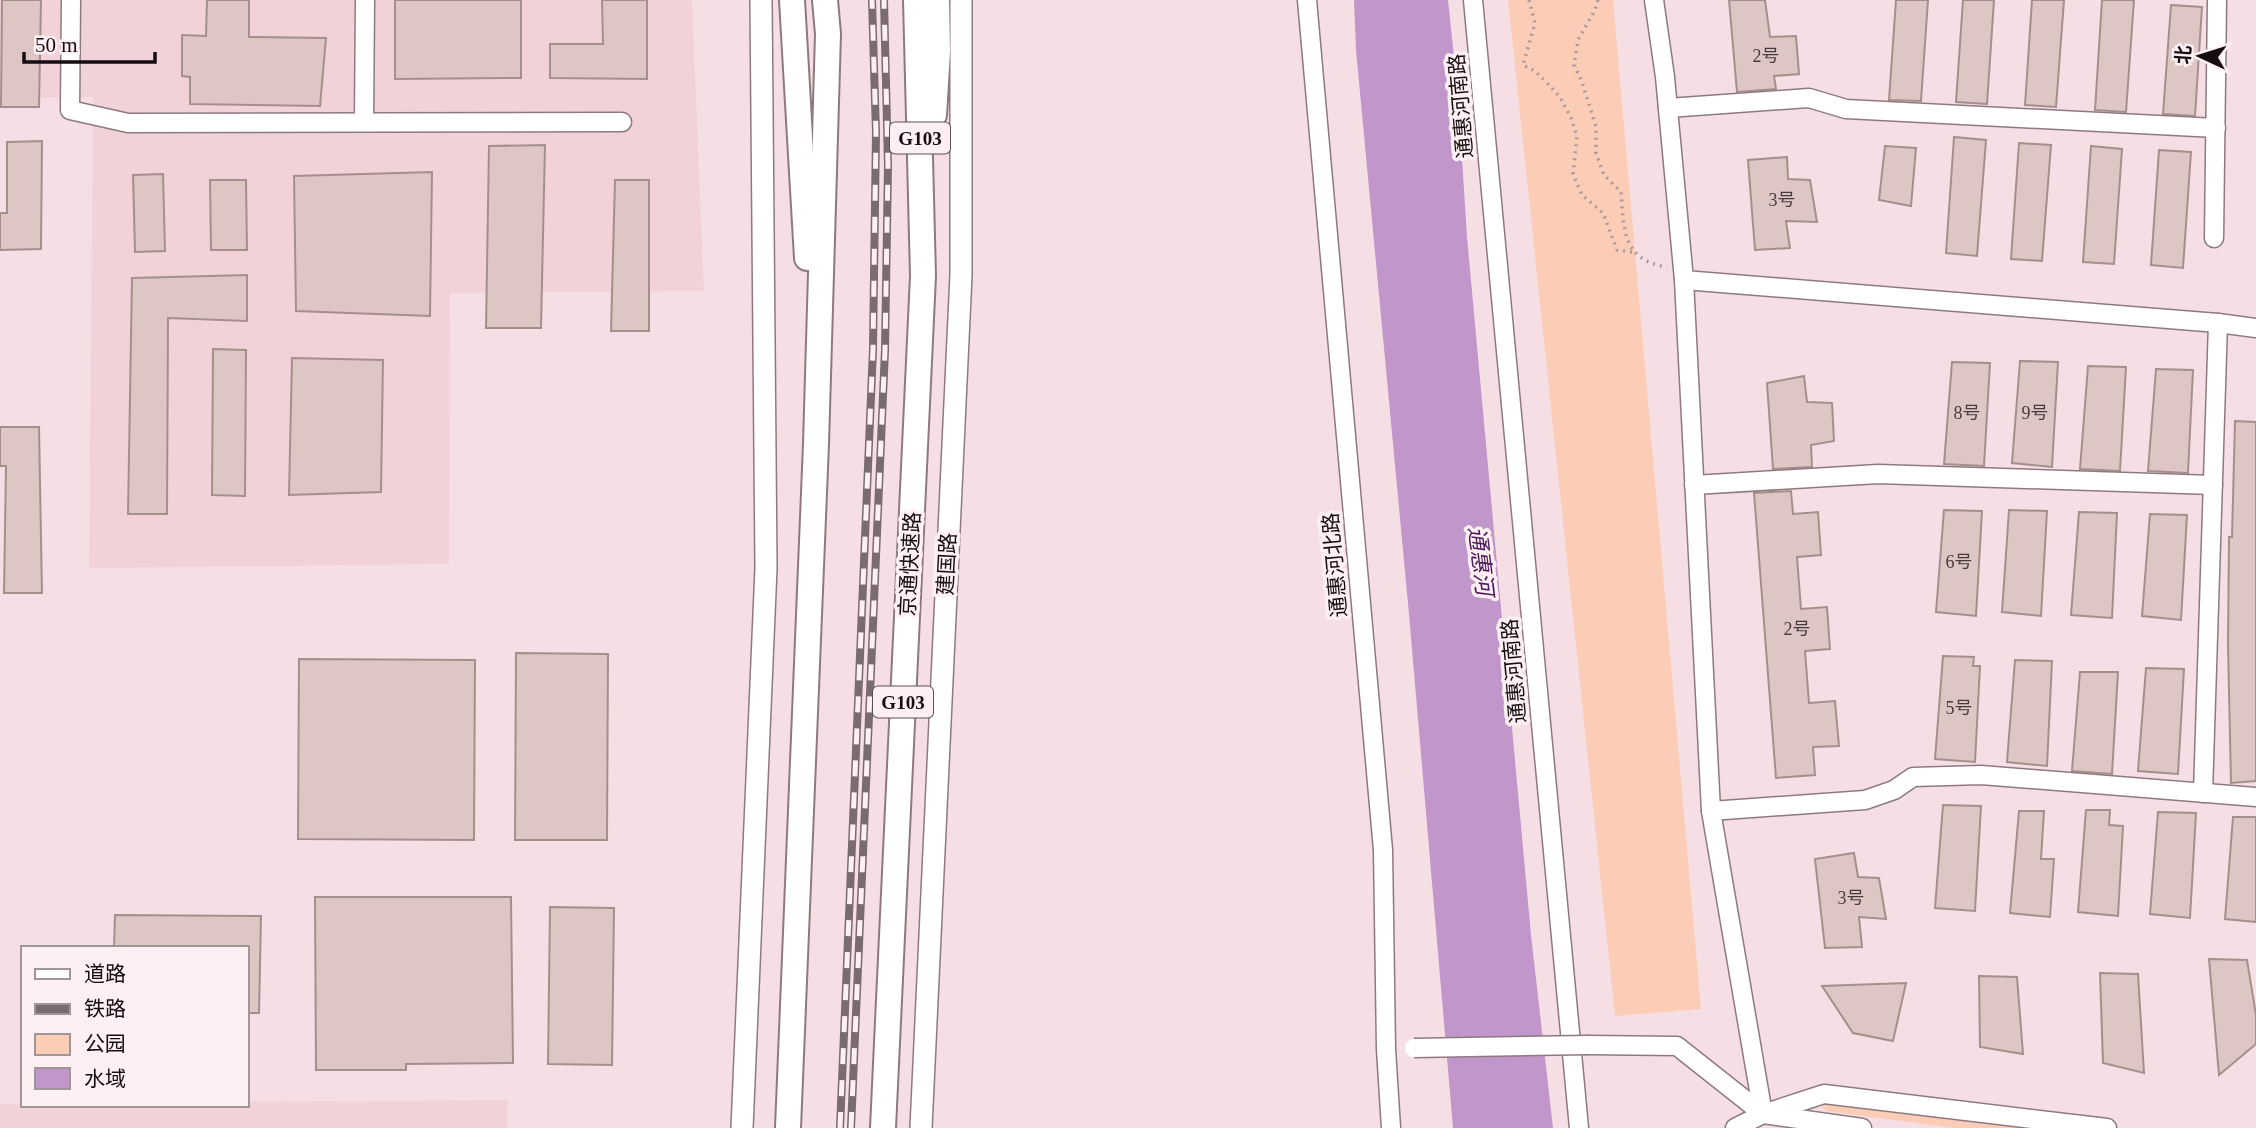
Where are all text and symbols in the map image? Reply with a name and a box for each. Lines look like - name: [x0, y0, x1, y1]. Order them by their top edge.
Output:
- scale bar: [24, 21, 156, 65]
- north arrow: [2165, 21, 2235, 91]
- text: 50 m: [35, 33, 78, 57]
- text: 北: [2172, 45, 2195, 65]
- house number: 2号: [1753, 46, 1780, 66]
- street label: 通惠河南路: [1444, 53, 1478, 159]
- road number: G103: [890, 122, 950, 154]
- house number: 3号: [1769, 190, 1796, 210]
- house number: 8号: [1954, 403, 1981, 423]
- house number: 9号: [2022, 403, 2049, 423]
- street label: 京通快速路: [895, 511, 925, 617]
- street label: 通惠河北路: [1318, 512, 1352, 618]
- water label: 通惠河: [1464, 525, 1498, 601]
- street label: 建国路: [933, 532, 961, 596]
- house number: 6号: [1946, 552, 1973, 572]
- street label: 通惠河南路: [1497, 618, 1531, 724]
- house number: 2号: [1784, 619, 1811, 639]
- road number: G103: [873, 687, 933, 718]
- house number: 5号: [1946, 698, 1973, 718]
- house number: 3号: [1838, 888, 1865, 908]
- legend: [21, 946, 248, 1107]
- text: 道路: [84, 962, 126, 986]
- text: 铁路: [84, 997, 126, 1021]
- text: 公园: [84, 1032, 126, 1056]
- text: 水域: [84, 1067, 126, 1091]

